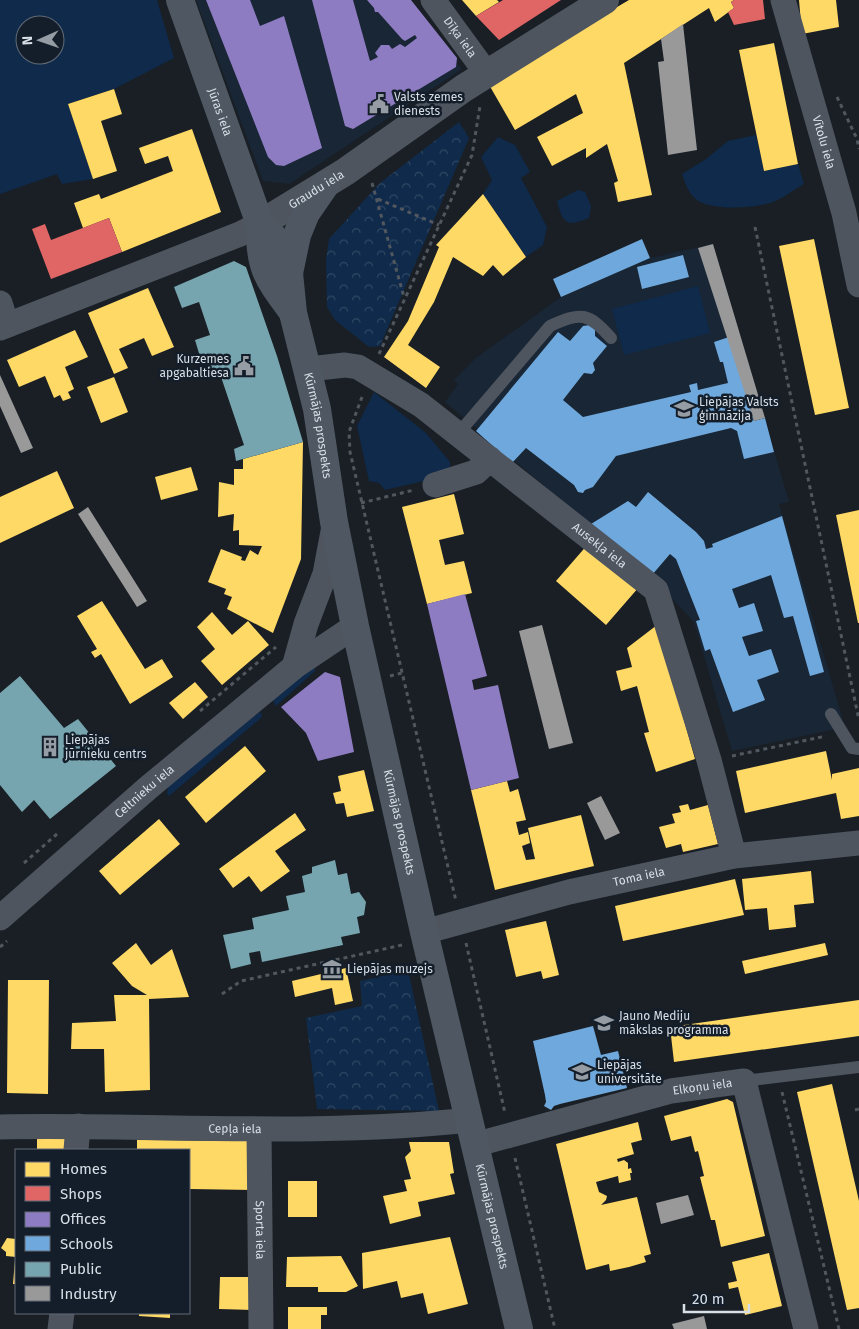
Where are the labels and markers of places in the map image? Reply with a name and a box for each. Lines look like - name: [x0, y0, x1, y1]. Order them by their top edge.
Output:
- place label: Valsts zemes dienests: [394, 90, 463, 118]
- public building icon: Valsts zemes dienests: [368, 93, 390, 115]
- place label: Kurzemes apgabaltiesa: [160, 352, 229, 380]
- public building icon: Kurzemes apgabaltiesa: [233, 355, 255, 377]
- place label: Liepājas Valsts ģimnāzija: [699, 395, 779, 423]
- school or university icon: Liepājas Valsts ģimnāzija: [673, 398, 695, 420]
- place label: Liepājas jūrnieku centrs: [64, 733, 147, 761]
- building icon: Liepājas jūrnieku centrs: [39, 736, 61, 758]
- museum icon: Liepājas muzejs: [321, 958, 343, 980]
- place label: Liepājas muzejs: [347, 962, 433, 976]
- place label: Jauno Mediju mākslas programma: [619, 1009, 729, 1037]
- school or university icon: Jauno Mediju mākslas programma: [593, 1012, 615, 1034]
- place label: Liepājas universitāte: [597, 1058, 662, 1086]
- school or university icon: Liepājas universitāte: [571, 1061, 593, 1083]

